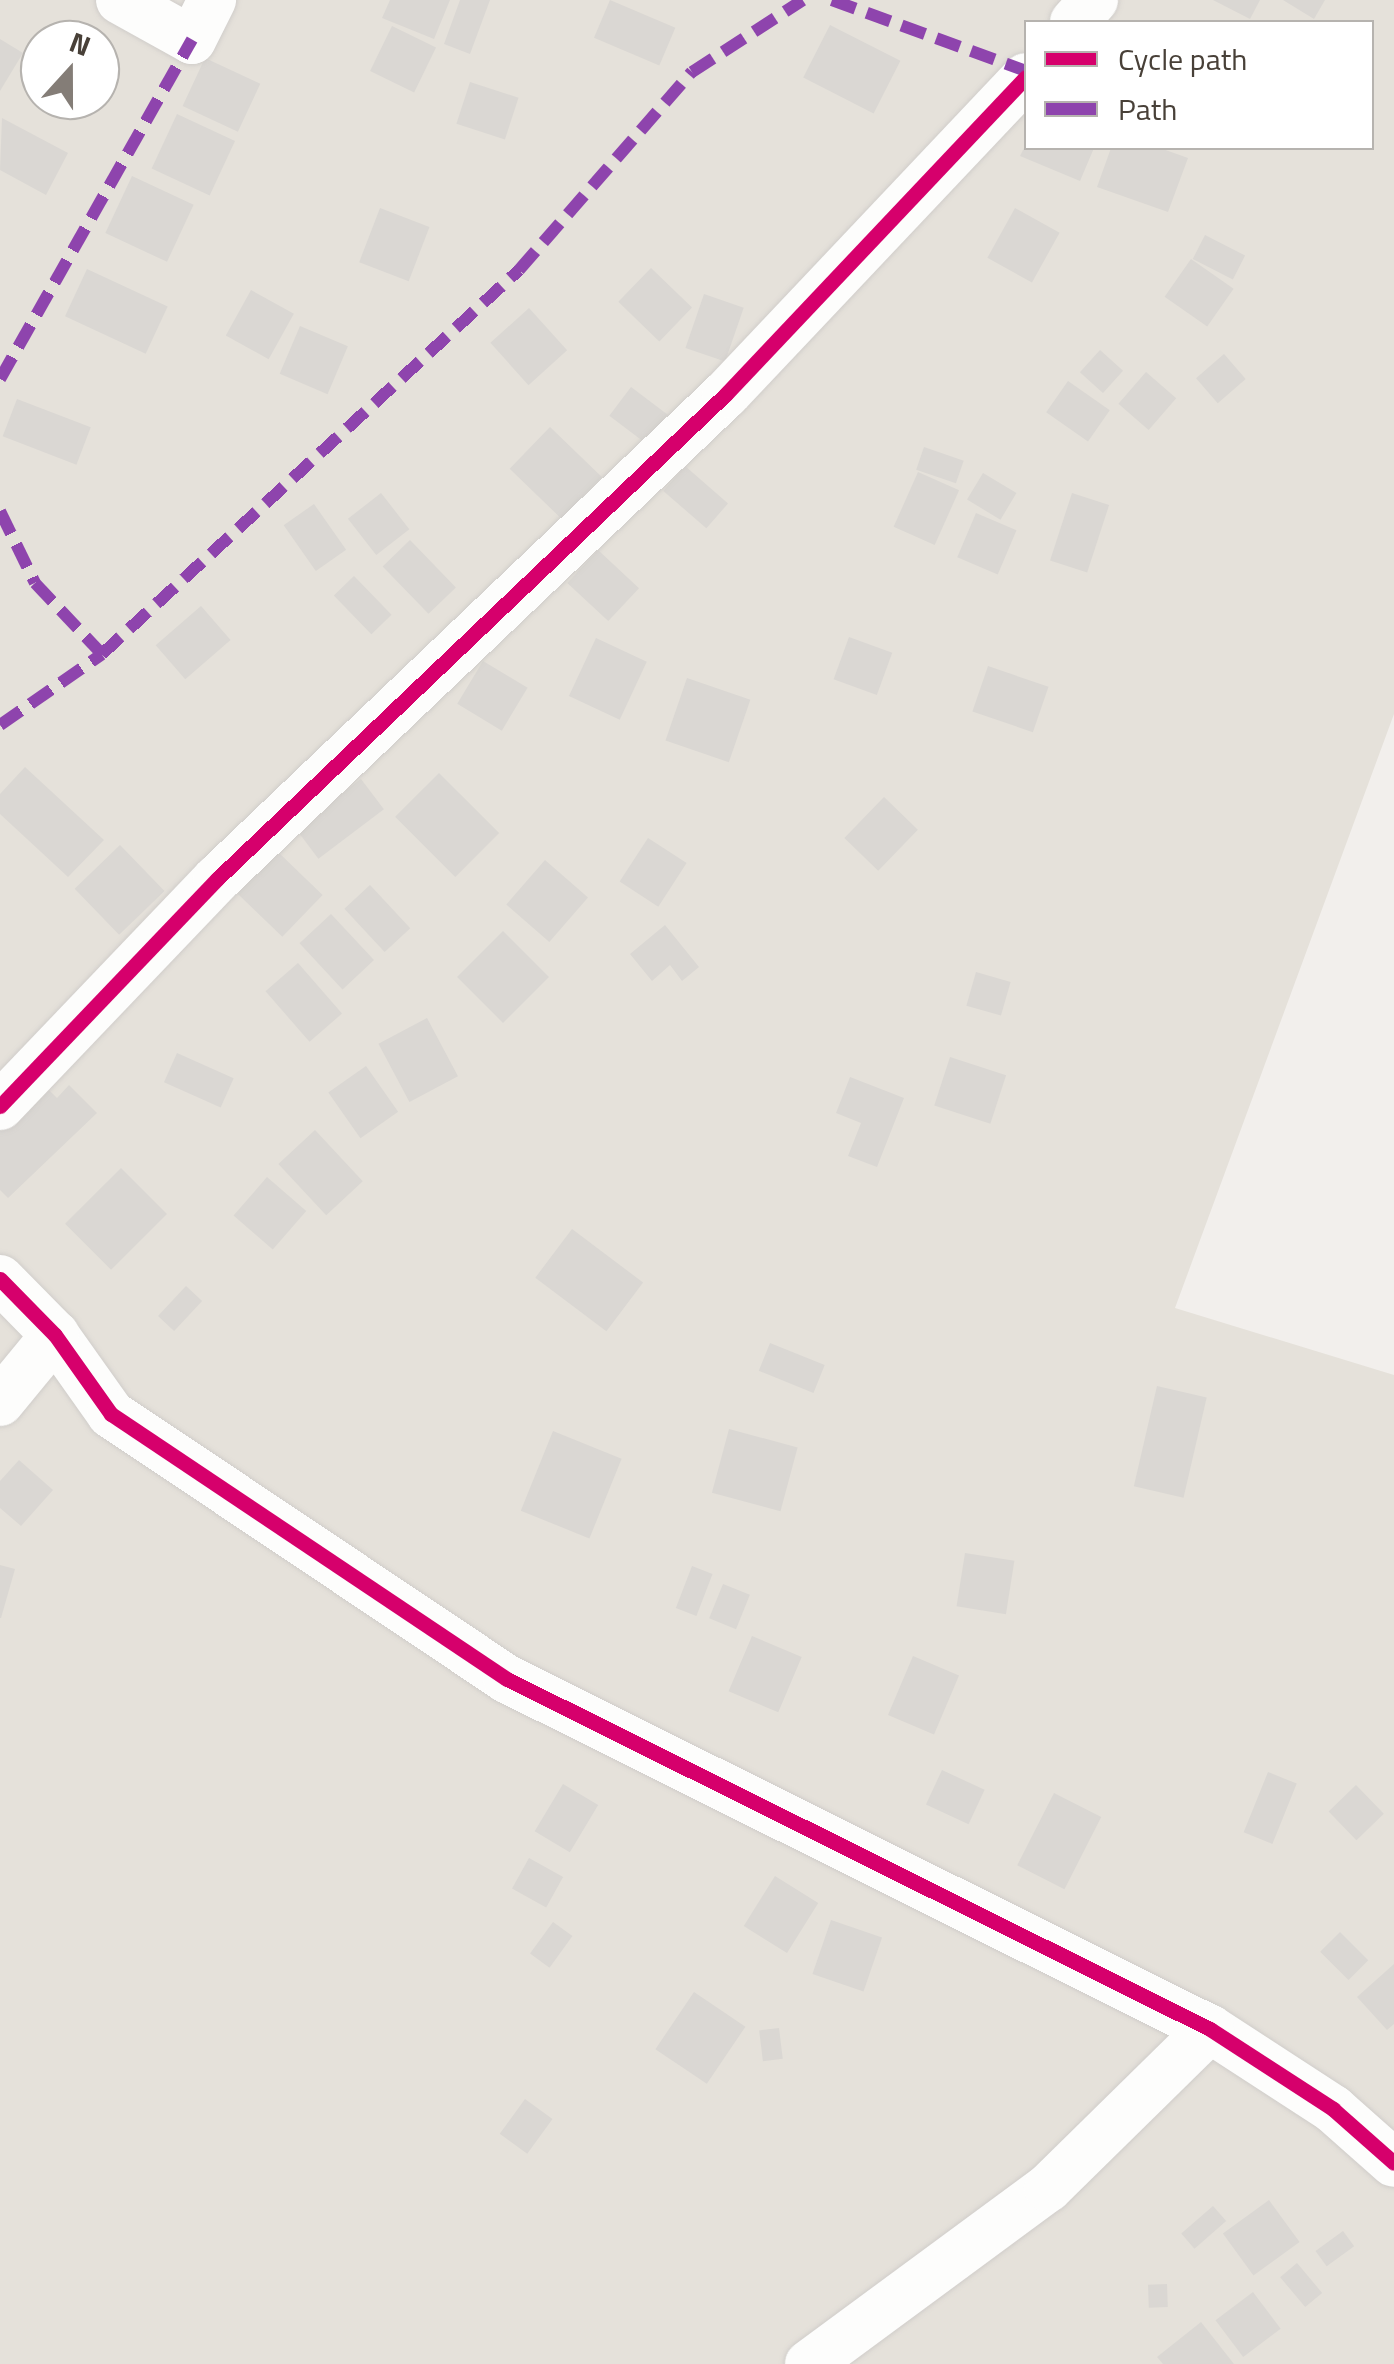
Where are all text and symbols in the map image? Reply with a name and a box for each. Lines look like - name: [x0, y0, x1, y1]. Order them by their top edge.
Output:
- north arrow: [20, 20, 120, 120]
- text: N: [63, 20, 97, 67]
- legend: [1024, 20, 1374, 150]
- text: Cycle path: [1118, 36, 1247, 82]
- text: Path: [1118, 86, 1177, 132]

